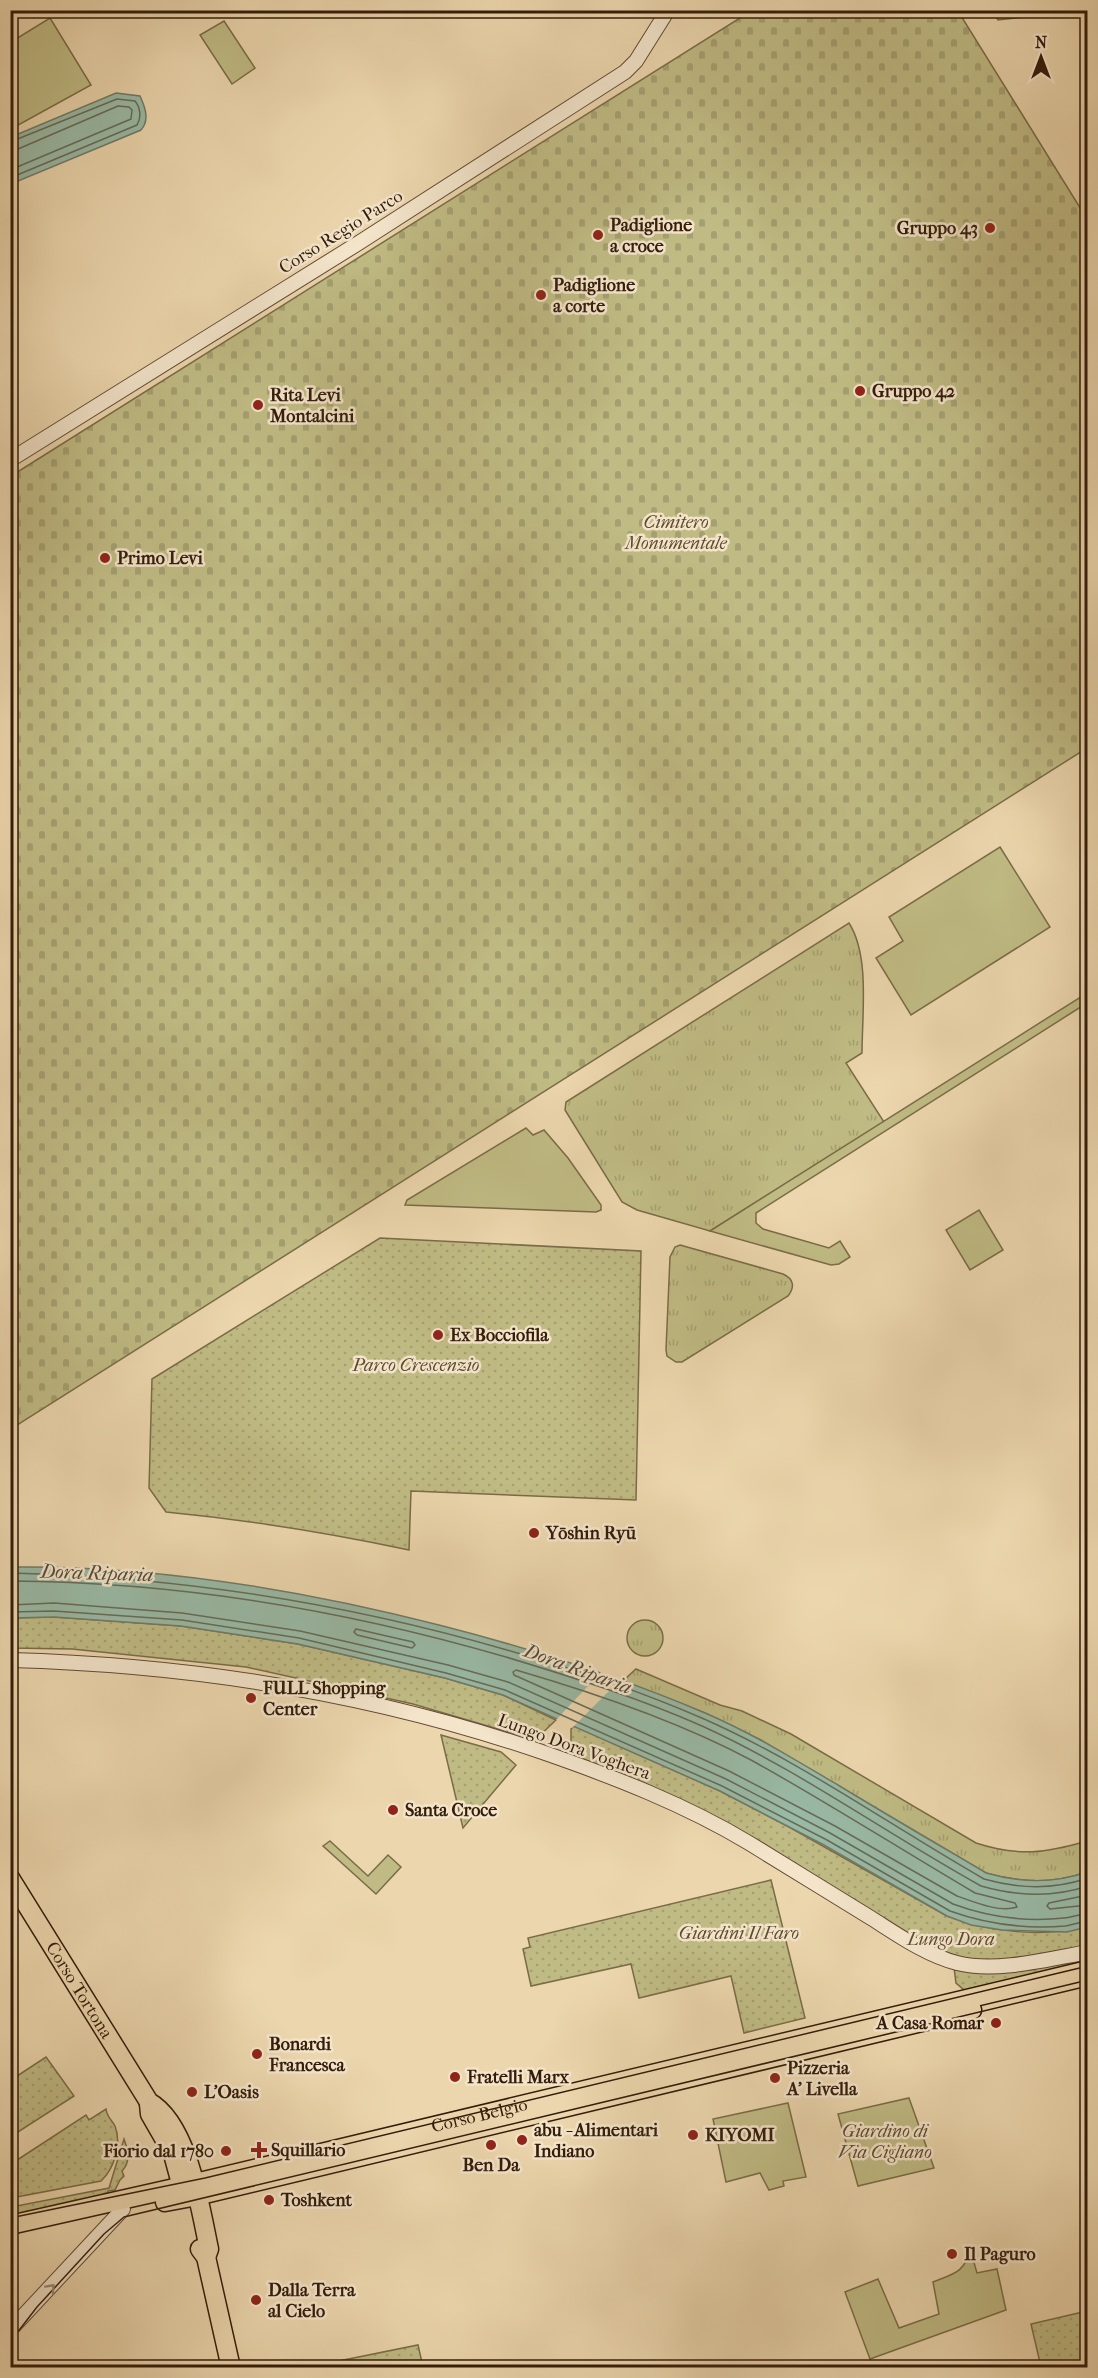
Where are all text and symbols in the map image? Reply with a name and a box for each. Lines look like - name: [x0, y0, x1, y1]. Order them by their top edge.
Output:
- north arrow: [1011, 27, 1071, 87]
- text: N: [1035, 33, 1048, 52]
- street label: Corso Regio Parco: [275, 186, 407, 278]
- place label: Padiglione a croce: [610, 215, 692, 257]
- place label: Gruppo 43: [897, 218, 978, 239]
- marker: Gruppo 43: [983, 221, 997, 235]
- marker: Padiglione a croce: [591, 228, 605, 242]
- place label: Padiglione a corte: [553, 275, 635, 317]
- marker: Padiglione a corte: [534, 288, 548, 302]
- place label: Gruppo 42: [872, 381, 955, 402]
- marker: Gruppo 42: [853, 384, 867, 398]
- place label: Rita Levi Montalcini: [269, 385, 355, 427]
- marker: Rita Levi Montalcini: [251, 398, 265, 412]
- park label: Cimitero Monumentale: [623, 512, 727, 554]
- place label: Primo Levi: [117, 548, 203, 569]
- marker: Primo Levi: [98, 551, 112, 565]
- place label: Ex Bocciofila: [450, 1325, 549, 1346]
- marker: Ex Bocciofila: [431, 1328, 445, 1342]
- park label: Parco Crescenzio: [352, 1355, 479, 1376]
- place label: Yōshin Ryū: [545, 1523, 637, 1544]
- marker: Yōshin Ryū: [527, 1526, 541, 1540]
- water label: Dora Riparia: [38, 1559, 154, 1586]
- water label: Dora Riparia: [519, 1638, 635, 1699]
- place label: FULL Shopping Center: [262, 1678, 387, 1720]
- marker: FULL Shopping Center: [244, 1691, 258, 1705]
- street label: Lungo Dora Voghera: [495, 1710, 654, 1785]
- place label: Santa Croce: [405, 1800, 497, 1821]
- marker: Santa Croce: [386, 1803, 400, 1817]
- park label: Giardini Il Faro: [679, 1923, 799, 1944]
- park label: Lungo Dora: [905, 1929, 995, 1950]
- street label: Corso Tortona: [42, 1938, 118, 2043]
- place label: A Casa Romar: [875, 2013, 984, 2034]
- marker: A Casa Romar: [989, 2016, 1003, 2030]
- place label: Bonardi Francesca: [268, 2034, 345, 2076]
- marker: Bonardi Francesca: [250, 2047, 264, 2061]
- place label: Pizzeria A' Livella: [786, 2058, 858, 2100]
- place label: Fratelli Marx: [466, 2067, 569, 2088]
- marker: Fratelli Marx: [448, 2070, 462, 2084]
- marker: Pizzeria A' Livella: [768, 2071, 782, 2085]
- place label: L'Oasis: [204, 2082, 259, 2103]
- marker: L'Oasis: [185, 2085, 199, 2099]
- street label: Corso Belgio: [429, 2094, 529, 2137]
- place label: abu - Alimentari Indiano: [534, 2120, 659, 2162]
- park label: Giardino di Via Cigliano: [838, 2121, 932, 2163]
- place label: KIYOMI: [705, 2125, 775, 2146]
- marker: KIYOMI: [686, 2128, 700, 2142]
- marker: abu - Alimentari Indiano: [515, 2133, 529, 2147]
- marker: Ben Da: [484, 2138, 498, 2152]
- place label: Squillario: [271, 2140, 345, 2161]
- place label: Fiorio dal 1780: [102, 2141, 214, 2162]
- marker: Squillario: [252, 2143, 266, 2157]
- marker: Fiorio dal 1780: [219, 2144, 233, 2158]
- place label: Ben Da: [463, 2155, 520, 2176]
- place label: Toshkent: [280, 2190, 352, 2211]
- marker: Toshkent: [262, 2193, 276, 2207]
- place label: Il Paguro: [964, 2244, 1036, 2265]
- marker: Il Paguro: [945, 2247, 959, 2261]
- place label: Dalla Terra al Cielo: [268, 2280, 356, 2322]
- one-way arrow: [43, 2284, 54, 2295]
- marker: Dalla Terra al Cielo: [249, 2293, 263, 2307]

